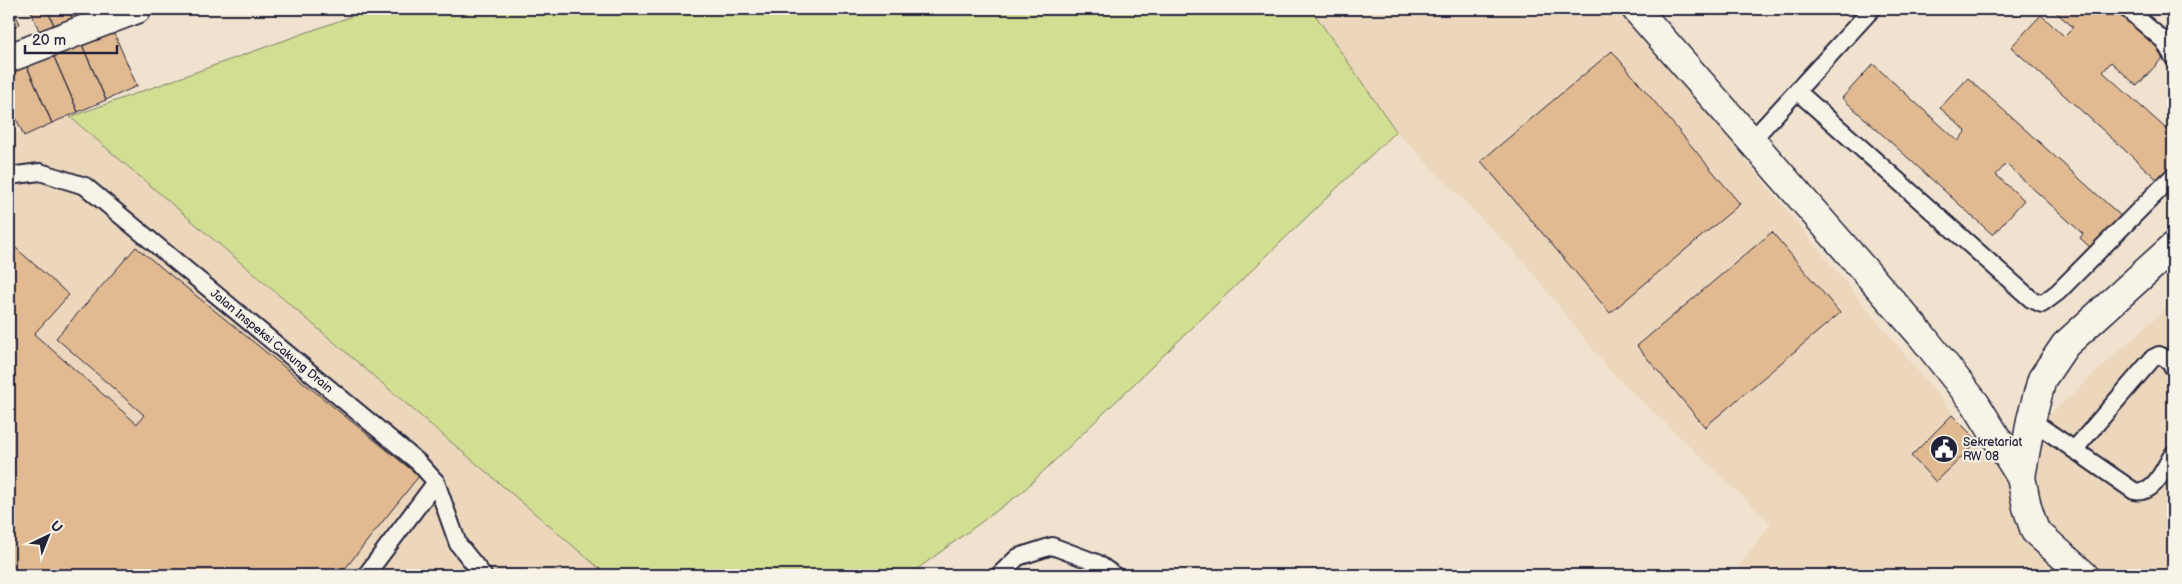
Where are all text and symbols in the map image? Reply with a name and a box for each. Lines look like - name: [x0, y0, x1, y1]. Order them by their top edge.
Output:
- scale bar: [25, 22, 118, 54]
- text: 20 m: [32, 31, 66, 50]
- street label: Jalan Inspeksi Cakung Drain: [207, 286, 336, 396]
- public building icon: Sekretariat RW 08: [1929, 434, 1959, 464]
- place label: Sekretariat RW 08: [1963, 435, 2023, 464]
- north arrow: [22, 512, 72, 562]
- text: U: [47, 517, 66, 536]

